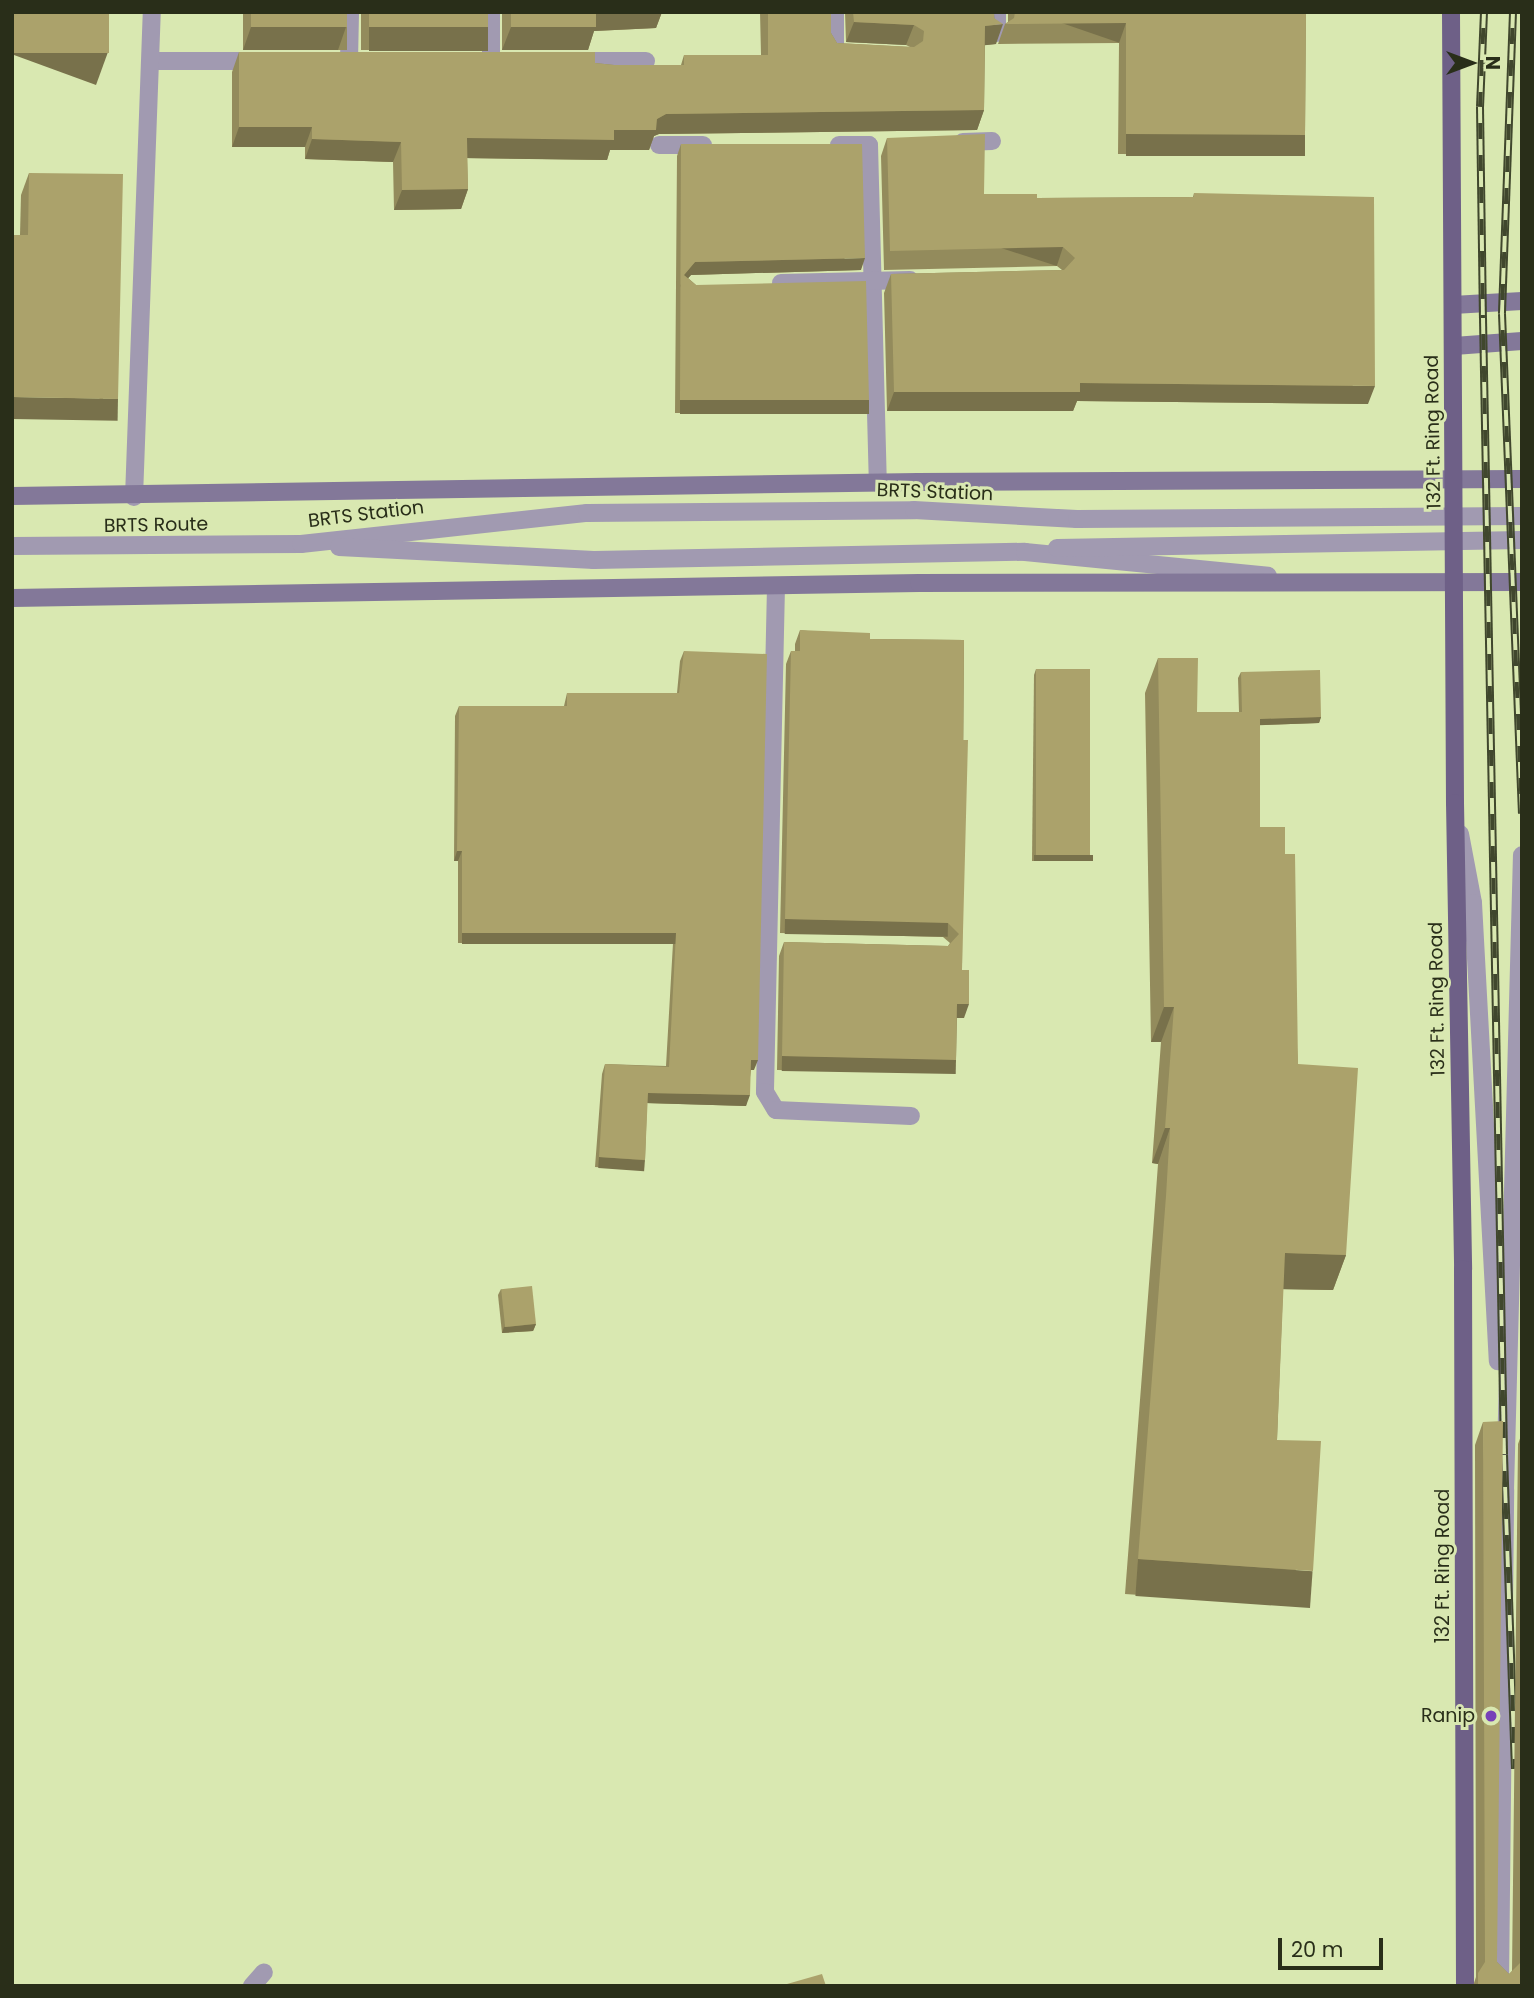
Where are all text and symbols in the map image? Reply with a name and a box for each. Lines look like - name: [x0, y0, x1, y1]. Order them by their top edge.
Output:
- north arrow: [1436, 28, 1506, 98]
- text: N: [1479, 56, 1506, 70]
- street label: 132 Ft. Ring Road: [1420, 355, 1446, 509]
- street label: BRTS Station: [876, 479, 994, 505]
- street label: BRTS Station: [307, 496, 425, 532]
- street label: BRTS Route: [104, 513, 208, 537]
- street label: 132 Ft. Ring Road: [1424, 922, 1450, 1076]
- street label: 132 Ft. Ring Road: [1432, 1489, 1454, 1643]
- place label: Ranip: [1421, 1705, 1475, 1727]
- marker: Ranip: [1481, 1706, 1501, 1726]
- scale bar: [1282, 1924, 1387, 1968]
- text: 20 m: [1291, 1935, 1344, 1964]

